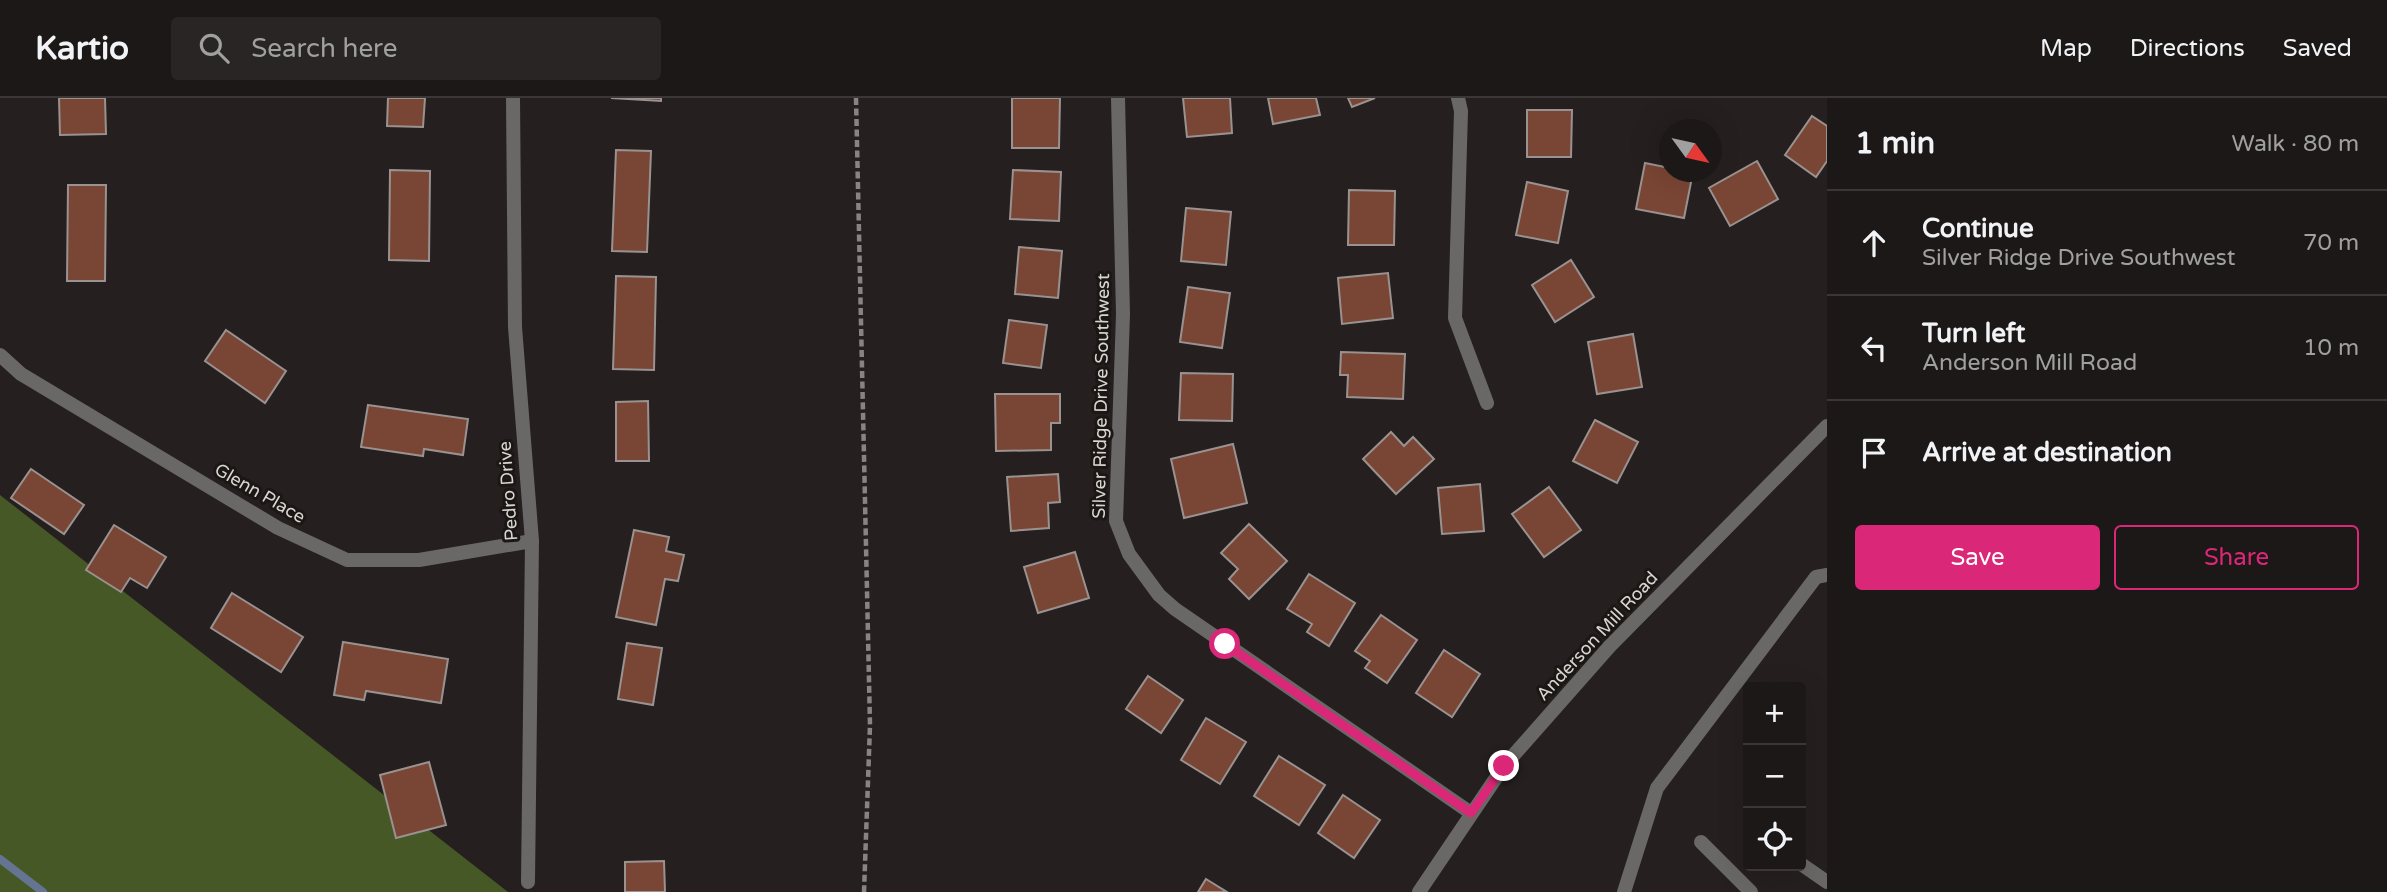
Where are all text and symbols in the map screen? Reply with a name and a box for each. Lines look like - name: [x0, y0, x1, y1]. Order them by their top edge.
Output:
- search box: [171, 17, 661, 80]
- text: Kartio: [35, 29, 129, 68]
- icon: search: [195, 29, 233, 67]
- text: Search here: [251, 33, 397, 64]
- text: Map: [2040, 34, 2092, 63]
- text: Directions: [2130, 34, 2245, 63]
- text: Saved: [2283, 34, 2352, 63]
- north arrow: [1659, 119, 1722, 182]
- text: 1 min: [1855, 125, 1935, 162]
- text: Walk · 80 m: [2232, 130, 2359, 158]
- text: Continue: [1922, 213, 2034, 244]
- icon: ahead: [1855, 224, 1893, 262]
- text: 70 m: [2303, 229, 2359, 257]
- text: Silver Ridge Drive Southwest: [1922, 244, 2236, 272]
- street label: Silver Ridge Drive Southwest: [1088, 273, 1114, 519]
- text: Turn left: [1922, 318, 2025, 349]
- icon: left: [1855, 329, 1893, 367]
- text: 10 m: [2303, 334, 2359, 362]
- text: Anderson Mill Road: [1922, 349, 2137, 377]
- icon: arrive: [1855, 434, 1893, 472]
- text: Arrive at destination: [1922, 437, 2172, 468]
- street label: Pedro Drive: [494, 440, 522, 542]
- street label: Glenn Place: [211, 458, 309, 528]
- button: Save: [1855, 525, 2100, 590]
- button: Share: [2114, 525, 2359, 590]
- street label: Anderson Mill Road: [1531, 567, 1663, 705]
- route start: [1209, 628, 1240, 659]
- map controls: [1743, 682, 1806, 871]
- button: +: [1743, 682, 1806, 745]
- button: −: [1743, 745, 1806, 808]
- route end: [1488, 750, 1519, 781]
- button: locate: [1743, 808, 1806, 871]

